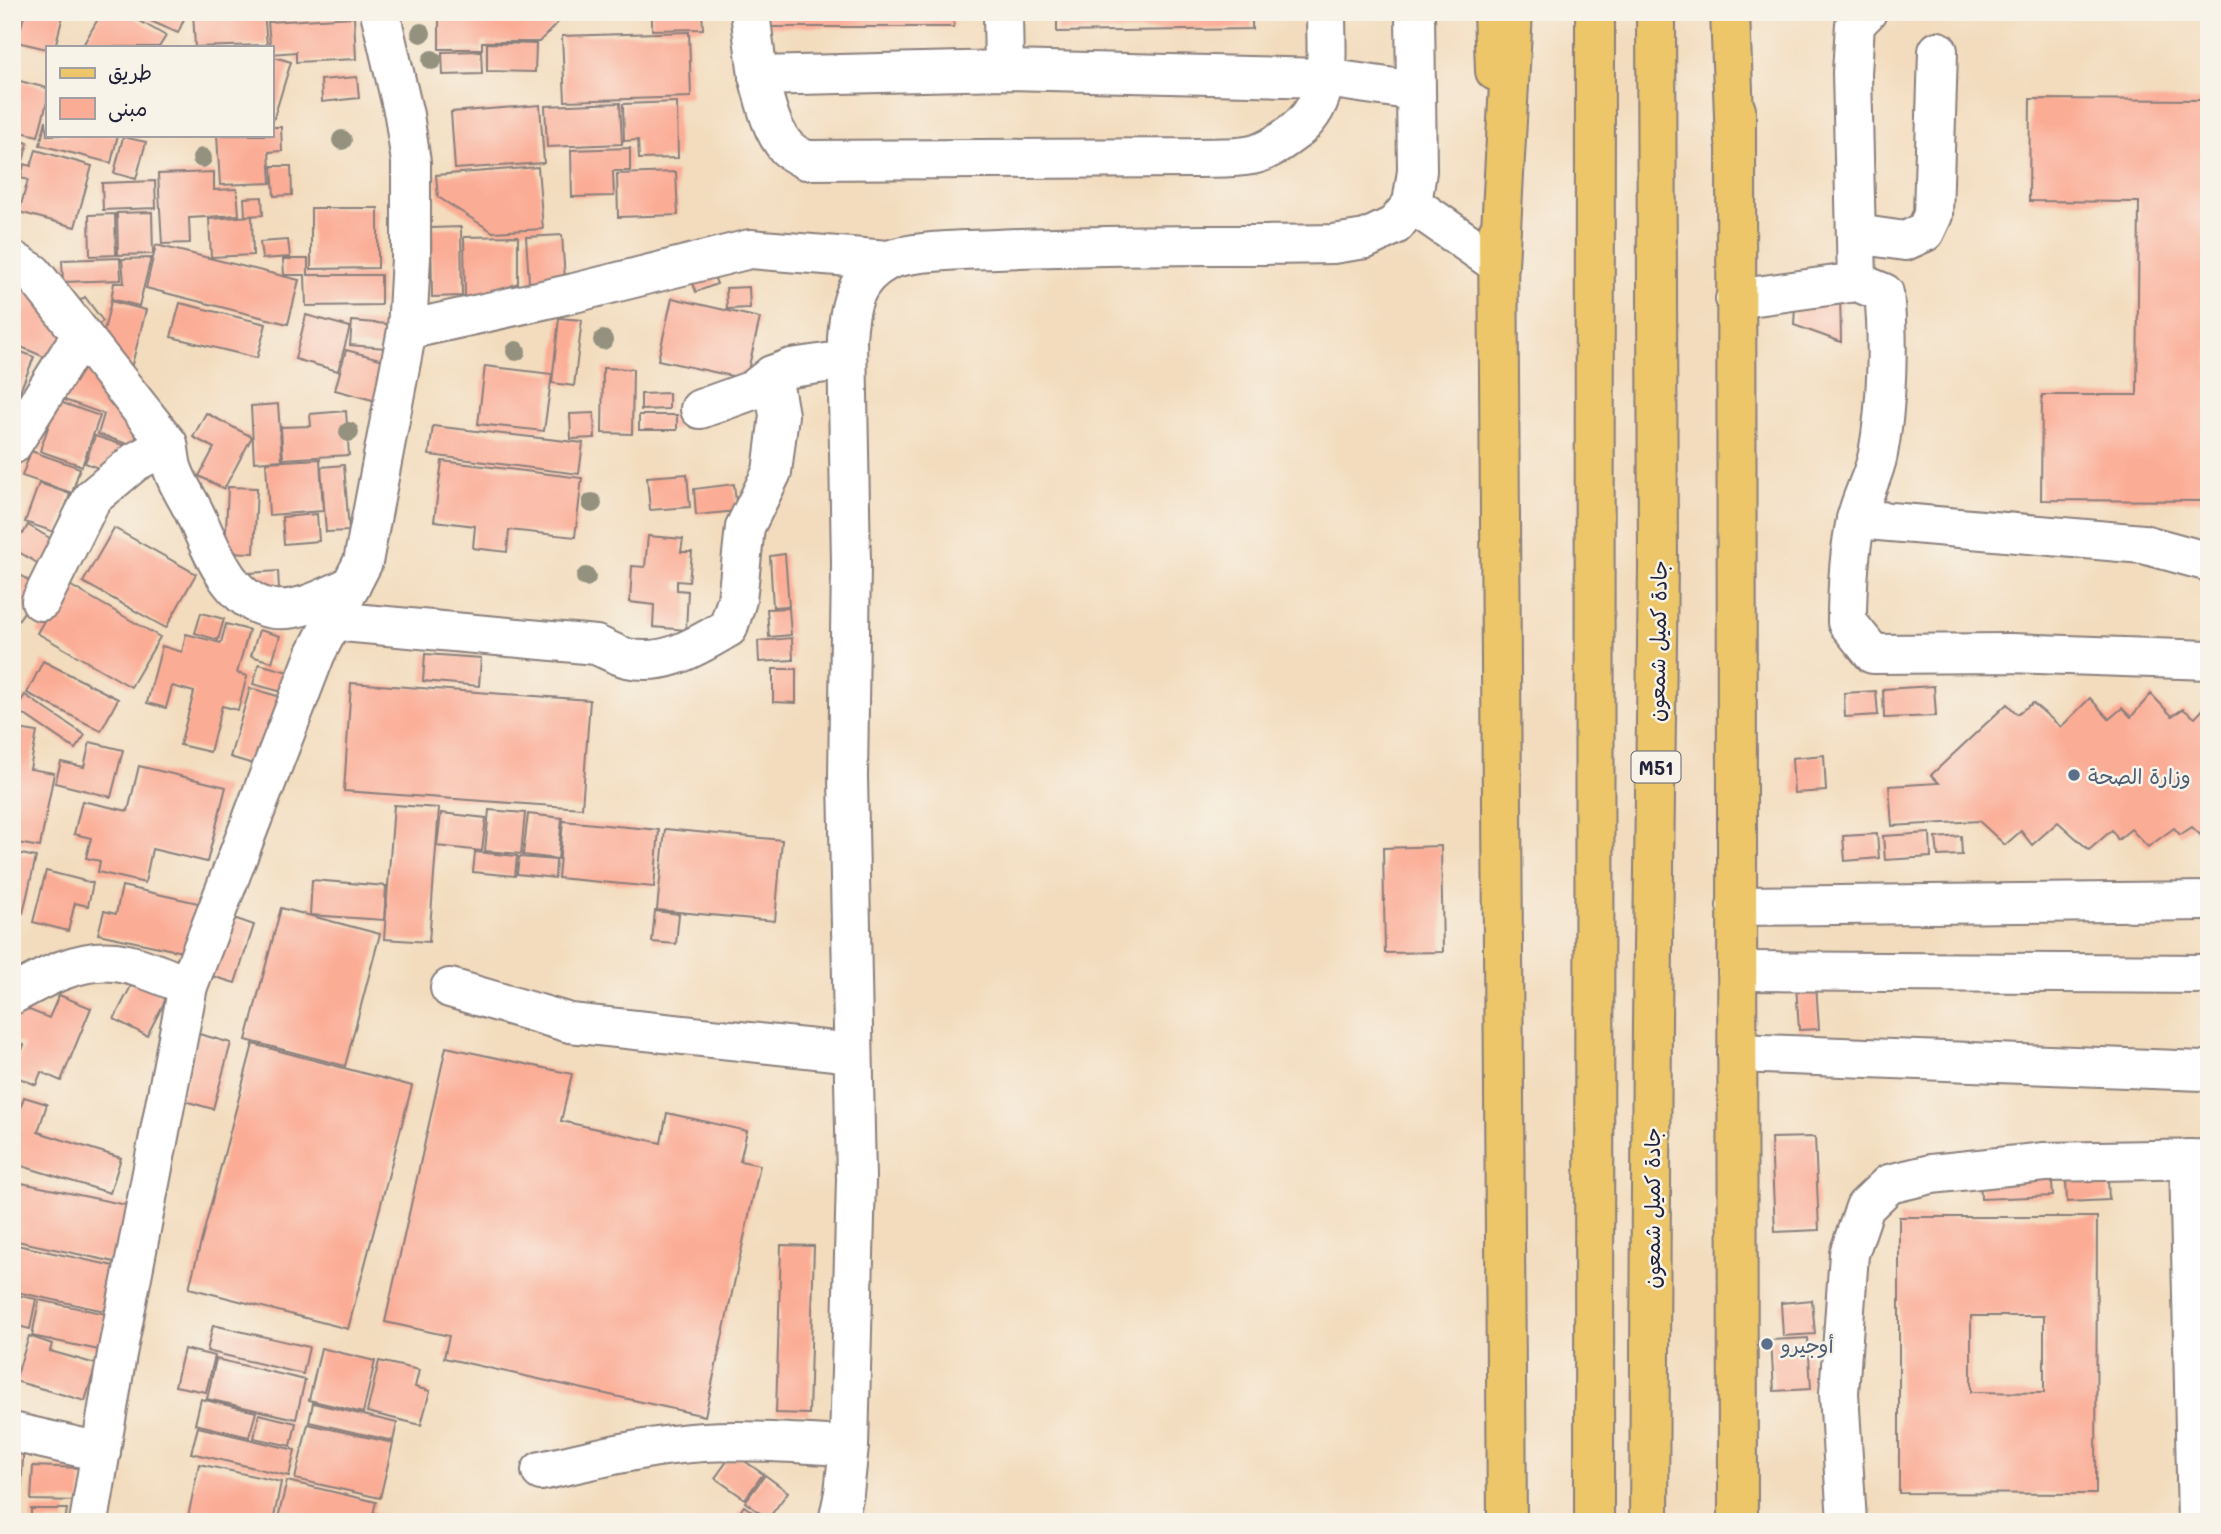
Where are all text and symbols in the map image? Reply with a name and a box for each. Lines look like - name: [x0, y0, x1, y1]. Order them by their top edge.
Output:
- legend: [46, 46, 273, 136]
- text: طريق: [108, 58, 152, 85]
- text: مبنى: [108, 94, 147, 123]
- street label: جادة كميل شمعون: [1642, 560, 1674, 722]
- road number: M51: [1632, 752, 1680, 782]
- place label: وزارة الصحة: [2088, 762, 2191, 789]
- marker: وزارة الصحة: [2066, 767, 2082, 783]
- street label: جادة كميل شمعون: [1638, 1127, 1667, 1289]
- place label: أوجيرو: [1780, 1331, 1834, 1358]
- marker: أوجيرو: [1759, 1336, 1775, 1352]

